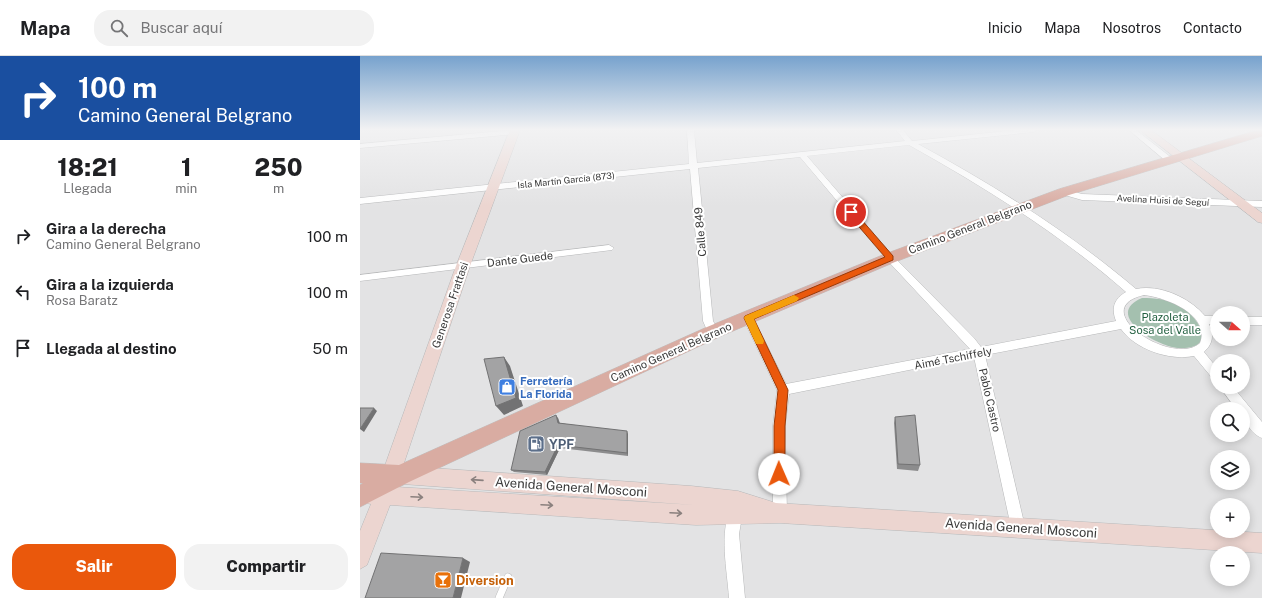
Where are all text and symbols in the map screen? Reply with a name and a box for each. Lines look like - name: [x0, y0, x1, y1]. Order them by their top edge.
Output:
- search box: [94, 10, 374, 46]
- text: Mapa: [20, 17, 70, 39]
- icon: search: [108, 17, 130, 39]
- text: Buscar aquí: [140, 19, 222, 36]
- text: Inicio: [988, 20, 1022, 36]
- text: Mapa: [1044, 20, 1080, 36]
- text: Nosotros: [1102, 20, 1161, 36]
- text: Contacto: [1183, 20, 1242, 36]
- text: 100 m: [78, 71, 157, 104]
- icon: right: [12, 72, 64, 124]
- text: Camino General Belgrano: [78, 105, 292, 126]
- text: 18:21: [57, 153, 118, 181]
- text: 1: [181, 153, 191, 181]
- text: 250: [255, 153, 303, 181]
- street label: Isla Martín García (873): [517, 169, 615, 191]
- text: Llegada: [63, 181, 112, 196]
- text: min: [175, 181, 197, 196]
- text: m: [273, 181, 284, 196]
- street label: Avelina Huisi de Seguí: [1116, 192, 1210, 208]
- pin: [834, 195, 868, 229]
- street label: Camino General Belgrano: [907, 198, 1033, 256]
- icon: arrive: [840, 201, 862, 223]
- street label: Calle 849: [692, 207, 708, 257]
- text: Gira a la derecha: [46, 220, 166, 237]
- icon: right: [12, 225, 34, 247]
- text: 100 m: [307, 228, 348, 245]
- text: Camino General Belgrano: [46, 237, 201, 252]
- street label: Dante Guede: [486, 249, 554, 269]
- street label: Generosa Frattasi: [430, 260, 470, 350]
- text: Gira a la izquierda: [46, 276, 174, 293]
- icon: left: [12, 281, 34, 303]
- text: 100 m: [307, 284, 348, 301]
- text: Rosa Baratz: [46, 293, 118, 308]
- north arrow: [1210, 306, 1250, 346]
- map controls: [1210, 306, 1250, 586]
- park label: Plazoleta Sosa del Valle: [1129, 311, 1201, 336]
- street label: Camino General Belgrano: [609, 320, 733, 384]
- icon: arrive: [12, 337, 34, 359]
- text: Llegada al destino: [46, 340, 177, 357]
- text: 50 m: [313, 340, 348, 357]
- street label: Aimé Tschiffely: [913, 345, 993, 371]
- button: sound: [1210, 354, 1250, 394]
- street label: Pablo Castro: [977, 367, 1003, 433]
- place label: Ferretería La Florida: [520, 375, 573, 400]
- shop icon: Ferretería La Florida: [497, 377, 517, 397]
- button: search: [1210, 402, 1250, 442]
- fuel station icon: YPF: [526, 434, 546, 454]
- place label: YPF: [549, 437, 574, 452]
- button: layers: [1210, 450, 1250, 490]
- position arrow: [758, 453, 800, 495]
- street label: Avenida General Mosconi: [494, 474, 648, 500]
- one-way arrow: [471, 477, 484, 484]
- one-way arrow: [410, 494, 423, 501]
- button: +: [1210, 498, 1250, 538]
- one-way arrow: [540, 502, 553, 509]
- one-way arrow: [669, 510, 682, 517]
- street label: Avenida General Mosconi: [944, 515, 1098, 541]
- button: Salir: [12, 544, 176, 590]
- button: Compartir: [184, 544, 348, 590]
- button: −: [1210, 546, 1250, 586]
- bar icon: Diversion: [433, 570, 453, 590]
- place label: Diversion: [456, 573, 514, 588]

